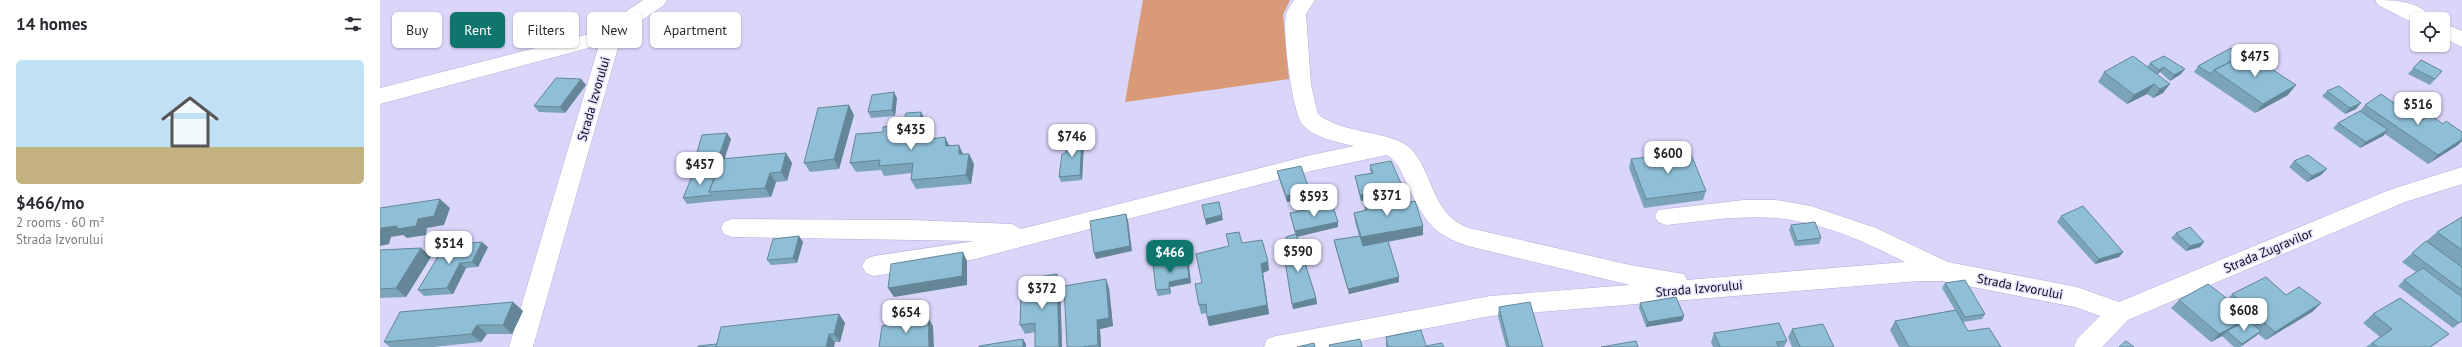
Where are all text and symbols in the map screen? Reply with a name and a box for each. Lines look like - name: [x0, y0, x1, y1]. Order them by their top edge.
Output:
- chip: Buy: [392, 12, 442, 48]
- chip: Rent: [450, 12, 505, 48]
- chip: Filters: [513, 12, 579, 48]
- chip: New: [587, 12, 642, 48]
- chip: Apartment: [650, 12, 741, 48]
- map controls: [2410, 12, 2450, 52]
- button: locate: [2410, 12, 2450, 52]
- text: 14 homes: [16, 13, 87, 35]
- icon: filters: [342, 13, 364, 35]
- pin: $475: [2231, 44, 2279, 78]
- text: $475: [2240, 48, 2270, 65]
- street label: Strada Izvorului: [573, 55, 614, 143]
- icon: home: [154, 86, 226, 158]
- pin: $516: [2394, 92, 2442, 126]
- text: $516: [2403, 96, 2433, 113]
- pin: $435: [887, 117, 935, 151]
- text: $435: [896, 121, 926, 138]
- pin: $746: [1048, 124, 1096, 158]
- text: $746: [1057, 128, 1087, 145]
- pin: $600: [1644, 141, 1692, 175]
- text: $600: [1653, 145, 1683, 162]
- pin: $457: [676, 152, 724, 186]
- text: $457: [685, 156, 715, 173]
- pin: $371: [1363, 183, 1411, 217]
- pin: $593: [1290, 184, 1338, 218]
- text: $371: [1372, 187, 1402, 204]
- text: $593: [1299, 188, 1329, 205]
- text: $466/mo: [16, 192, 84, 214]
- text: 2 rooms · 60 m²: [16, 214, 105, 231]
- street label: Strada Zugravilor: [2221, 224, 2316, 277]
- text: Strada Izvorului: [16, 231, 103, 248]
- pin: $514: [425, 231, 473, 265]
- text: $514: [434, 235, 464, 252]
- pin: $590: [1274, 239, 1322, 273]
- pin: $466: [1146, 240, 1194, 274]
- text: $590: [1283, 243, 1313, 260]
- text: $466: [1155, 244, 1185, 261]
- street label: Strada Izvorului: [1975, 270, 2064, 303]
- pin: $372: [1018, 276, 1066, 310]
- street label: Strada Izvorului: [1655, 276, 1743, 301]
- text: $372: [1027, 280, 1057, 297]
- pin: $608: [2220, 298, 2268, 332]
- pin: $654: [882, 300, 930, 334]
- text: $608: [2229, 302, 2259, 319]
- text: $654: [891, 304, 921, 321]

